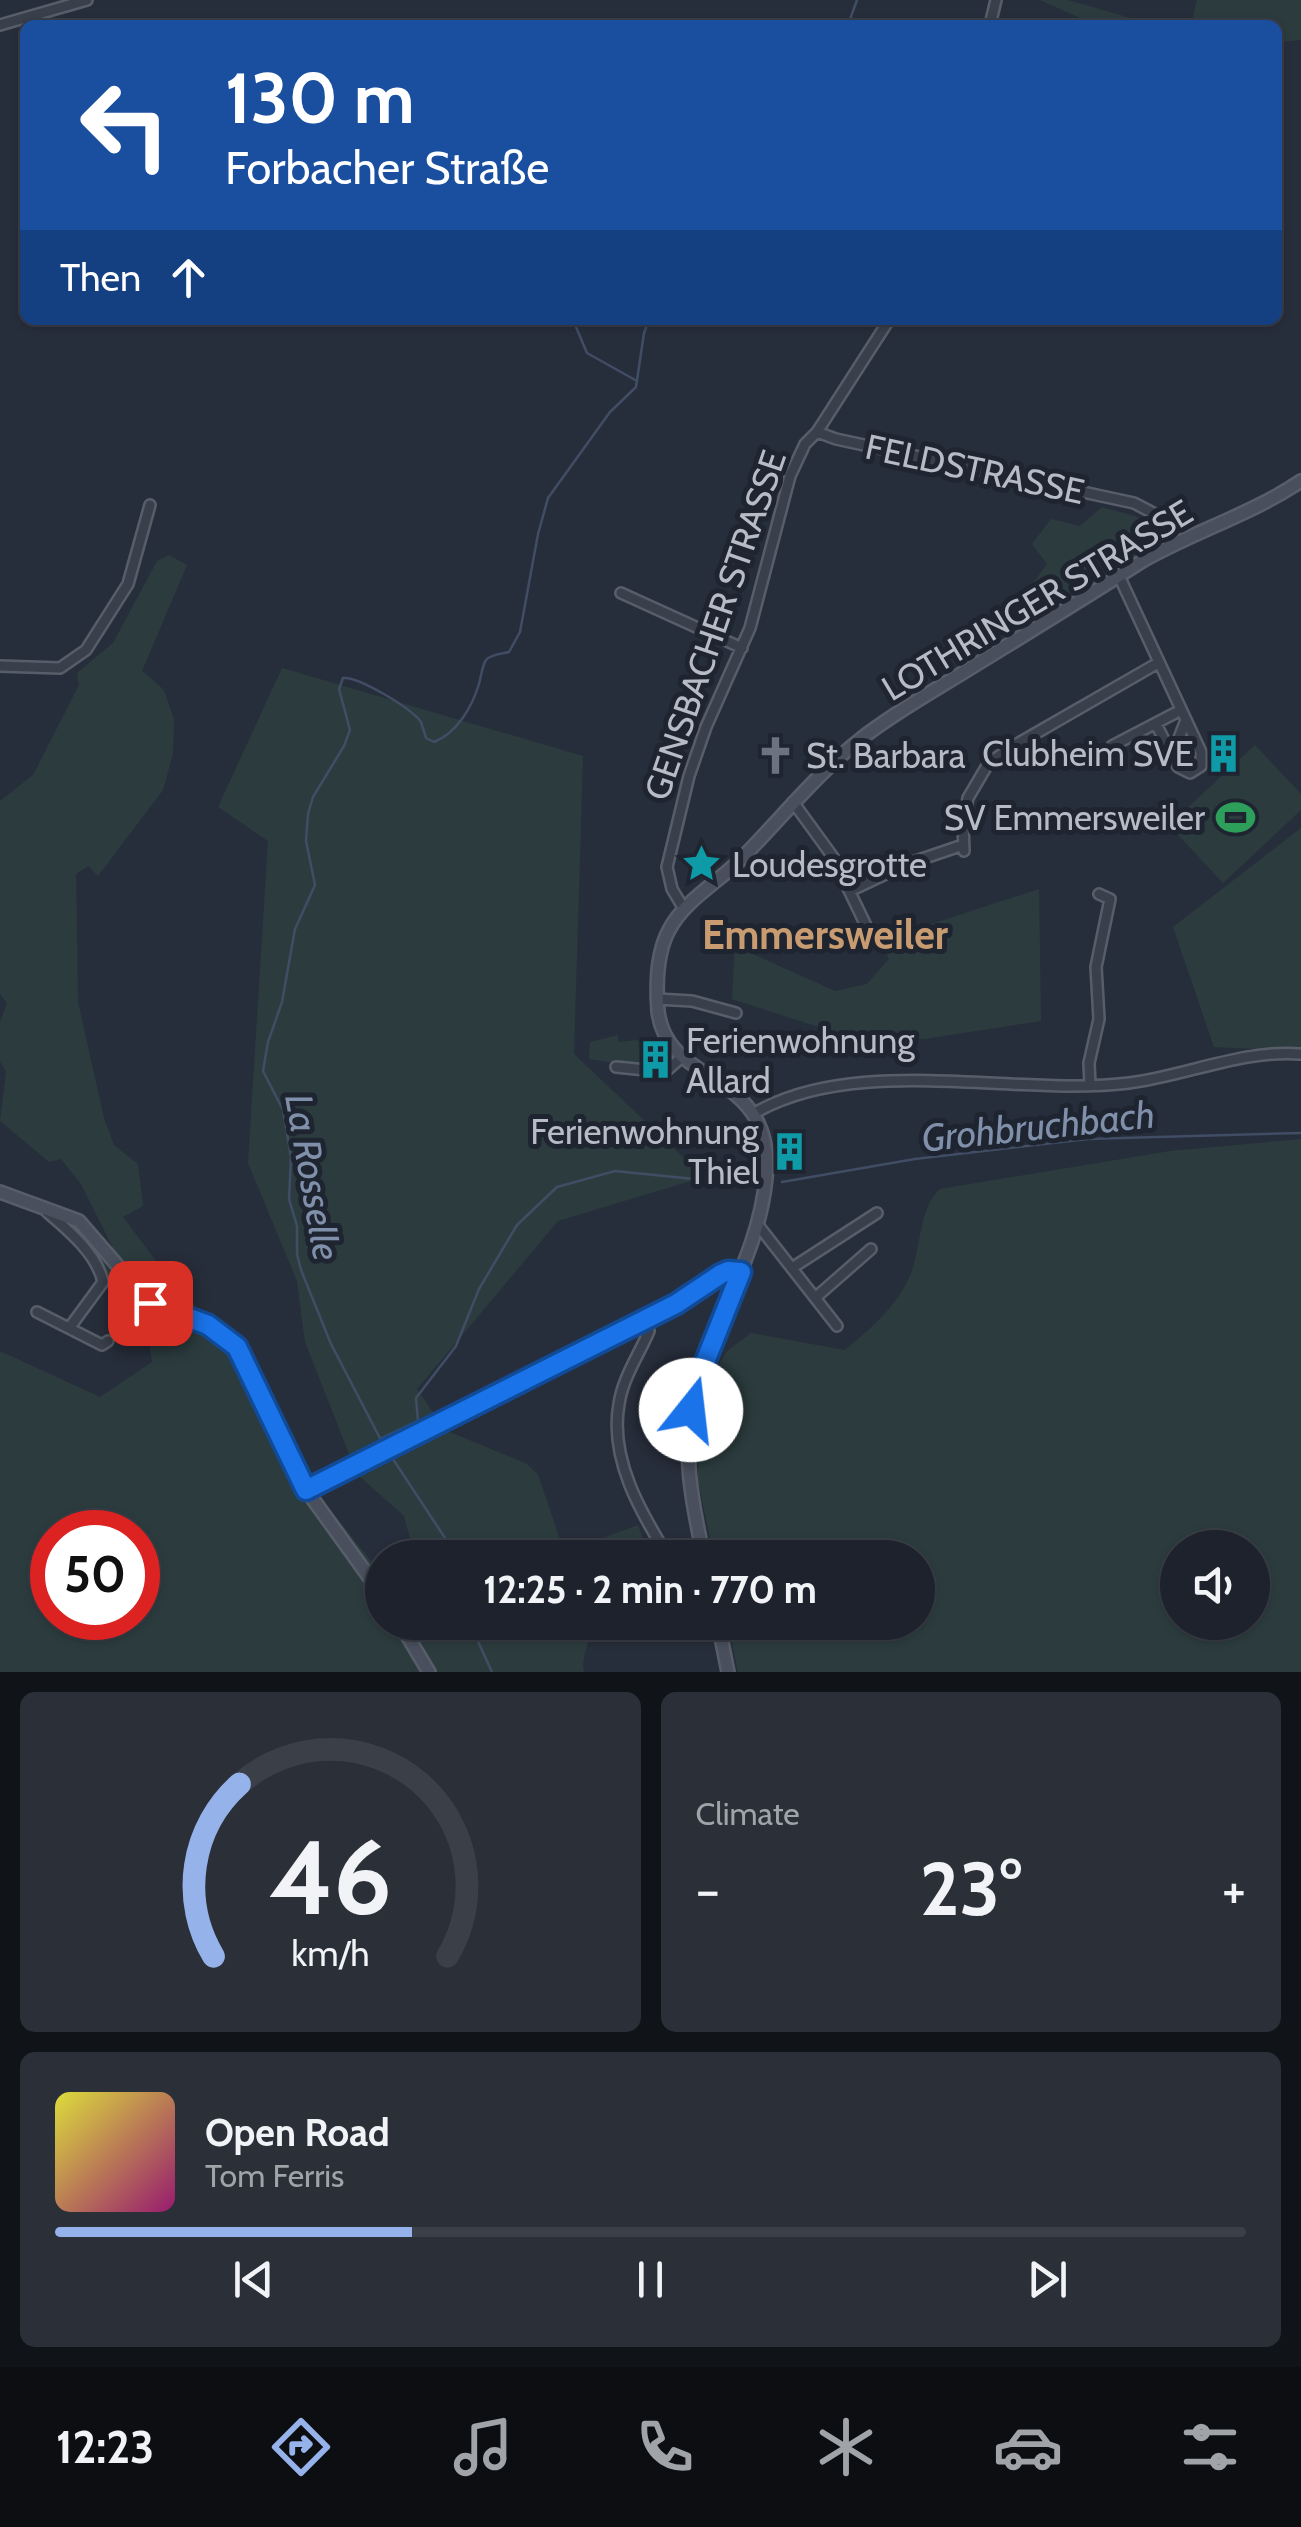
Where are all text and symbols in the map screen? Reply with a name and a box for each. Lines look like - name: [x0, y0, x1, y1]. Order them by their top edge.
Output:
- text: 130 m: [225, 55, 415, 141]
- icon: left: [60, 60, 190, 190]
- text: Forbacher Straße: [225, 141, 549, 195]
- icon: ahead: [161, 250, 216, 305]
- text: Then: [60, 254, 141, 301]
- street label: FELDSTRASSE: [862, 425, 1088, 513]
- street label: GENSBACHER STRASSE: [635, 445, 795, 805]
- street label: LOTHRINGER STRASSE: [874, 490, 1200, 710]
- place label: Clubheim SVE: [982, 732, 1194, 775]
- building icon: Clubheim SVE: [1203, 732, 1245, 774]
- church icon: St. Barbara: [755, 734, 797, 776]
- place label: St. Barbara: [806, 734, 966, 777]
- place label: SV Emmersweiler: [944, 796, 1205, 839]
- sports icon: SV Emmersweiler: [1214, 796, 1256, 838]
- place icon: Loudesgrotte: [681, 843, 723, 885]
- place label: Loudesgrotte: [732, 843, 927, 886]
- district label: Emmersweiler: [702, 910, 949, 959]
- place label: Ferienwohnung Allard: [686, 1019, 915, 1102]
- building icon: Ferienwohnung Allard: [635, 1039, 677, 1081]
- water label: La Rosselle: [275, 1090, 351, 1264]
- water label: Grohbruchbach: [919, 1090, 1157, 1162]
- place label: Ferienwohnung Thiel: [530, 1110, 760, 1193]
- building icon: Ferienwohnung Thiel: [768, 1130, 810, 1172]
- pin: [108, 1261, 193, 1346]
- icon: arrive: [123, 1276, 178, 1331]
- position arrow: [639, 1358, 743, 1462]
- speed limit sign: 50: [30, 1510, 160, 1640]
- map controls: [1160, 1530, 1270, 1640]
- button: sound: [1160, 1530, 1270, 1640]
- text: 12:25 · 2 min · 770 m: [483, 1566, 817, 1613]
- text: Climate: [696, 1794, 800, 1833]
- text: 46: [269, 1814, 392, 1940]
- text: 23°: [920, 1843, 1022, 1934]
- text: −: [696, 1856, 720, 1923]
- text: +: [1222, 1856, 1246, 1923]
- text: km/h: [291, 1932, 369, 1975]
- text: Open Road: [205, 2109, 390, 2156]
- text: Tom Ferris: [205, 2156, 344, 2195]
- icon: previous: [226, 2252, 281, 2307]
- icon: pause: [623, 2252, 678, 2307]
- icon: next: [1020, 2252, 1075, 2307]
- icon: directions: [266, 2412, 336, 2482]
- icon: music: [448, 2412, 518, 2482]
- icon: phone: [630, 2412, 700, 2482]
- icon: climate: [811, 2412, 881, 2482]
- icon: car: [993, 2412, 1063, 2482]
- icon: filters: [1175, 2412, 1245, 2482]
- text: 12:23: [56, 2420, 154, 2474]

